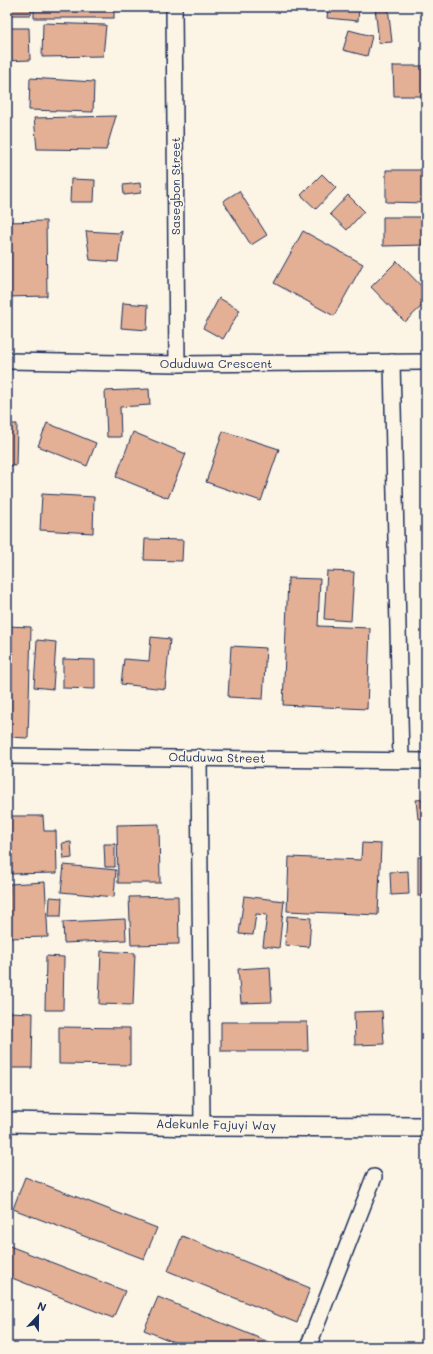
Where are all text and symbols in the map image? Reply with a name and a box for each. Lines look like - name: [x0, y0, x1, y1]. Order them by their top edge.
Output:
- street label: Sasegbon Street: [167, 137, 183, 235]
- street label: Oduduwa Crescent: [160, 355, 272, 371]
- street label: Oduduwa Street: [169, 748, 265, 766]
- street label: Adekunle Fajuyi Way: [156, 1115, 276, 1133]
- north arrow: [18, 1296, 58, 1336]
- text: N: [35, 1298, 49, 1315]

